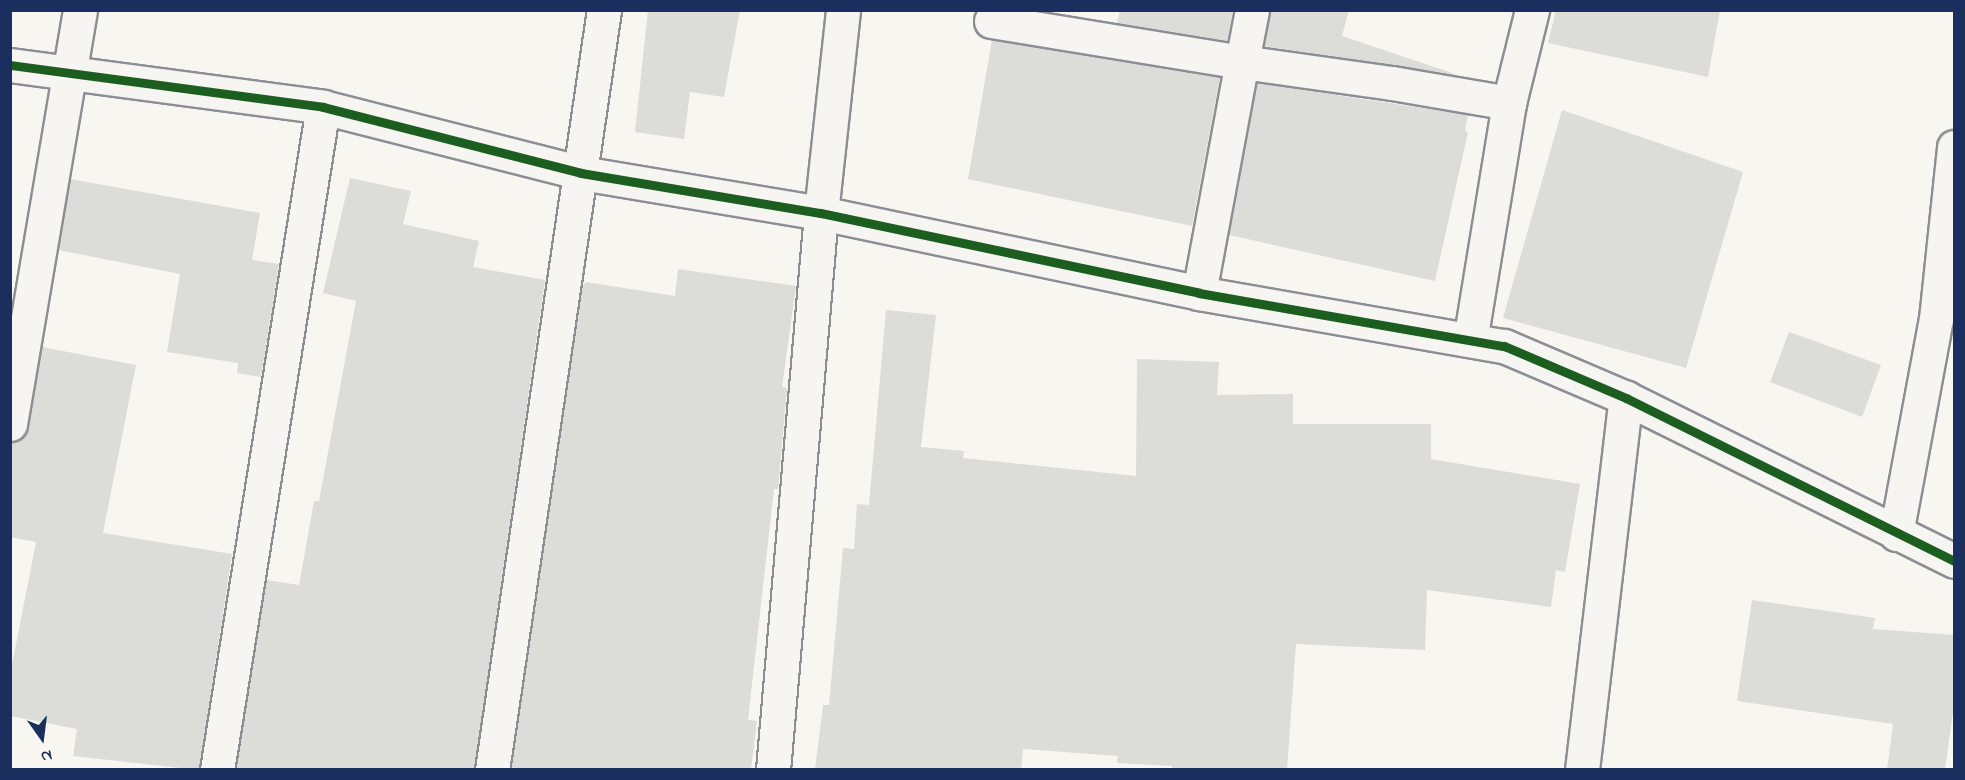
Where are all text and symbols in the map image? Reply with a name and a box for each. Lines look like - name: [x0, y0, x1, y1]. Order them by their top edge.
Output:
- north arrow: [12, 708, 72, 768]
- text: N: [38, 743, 55, 768]

